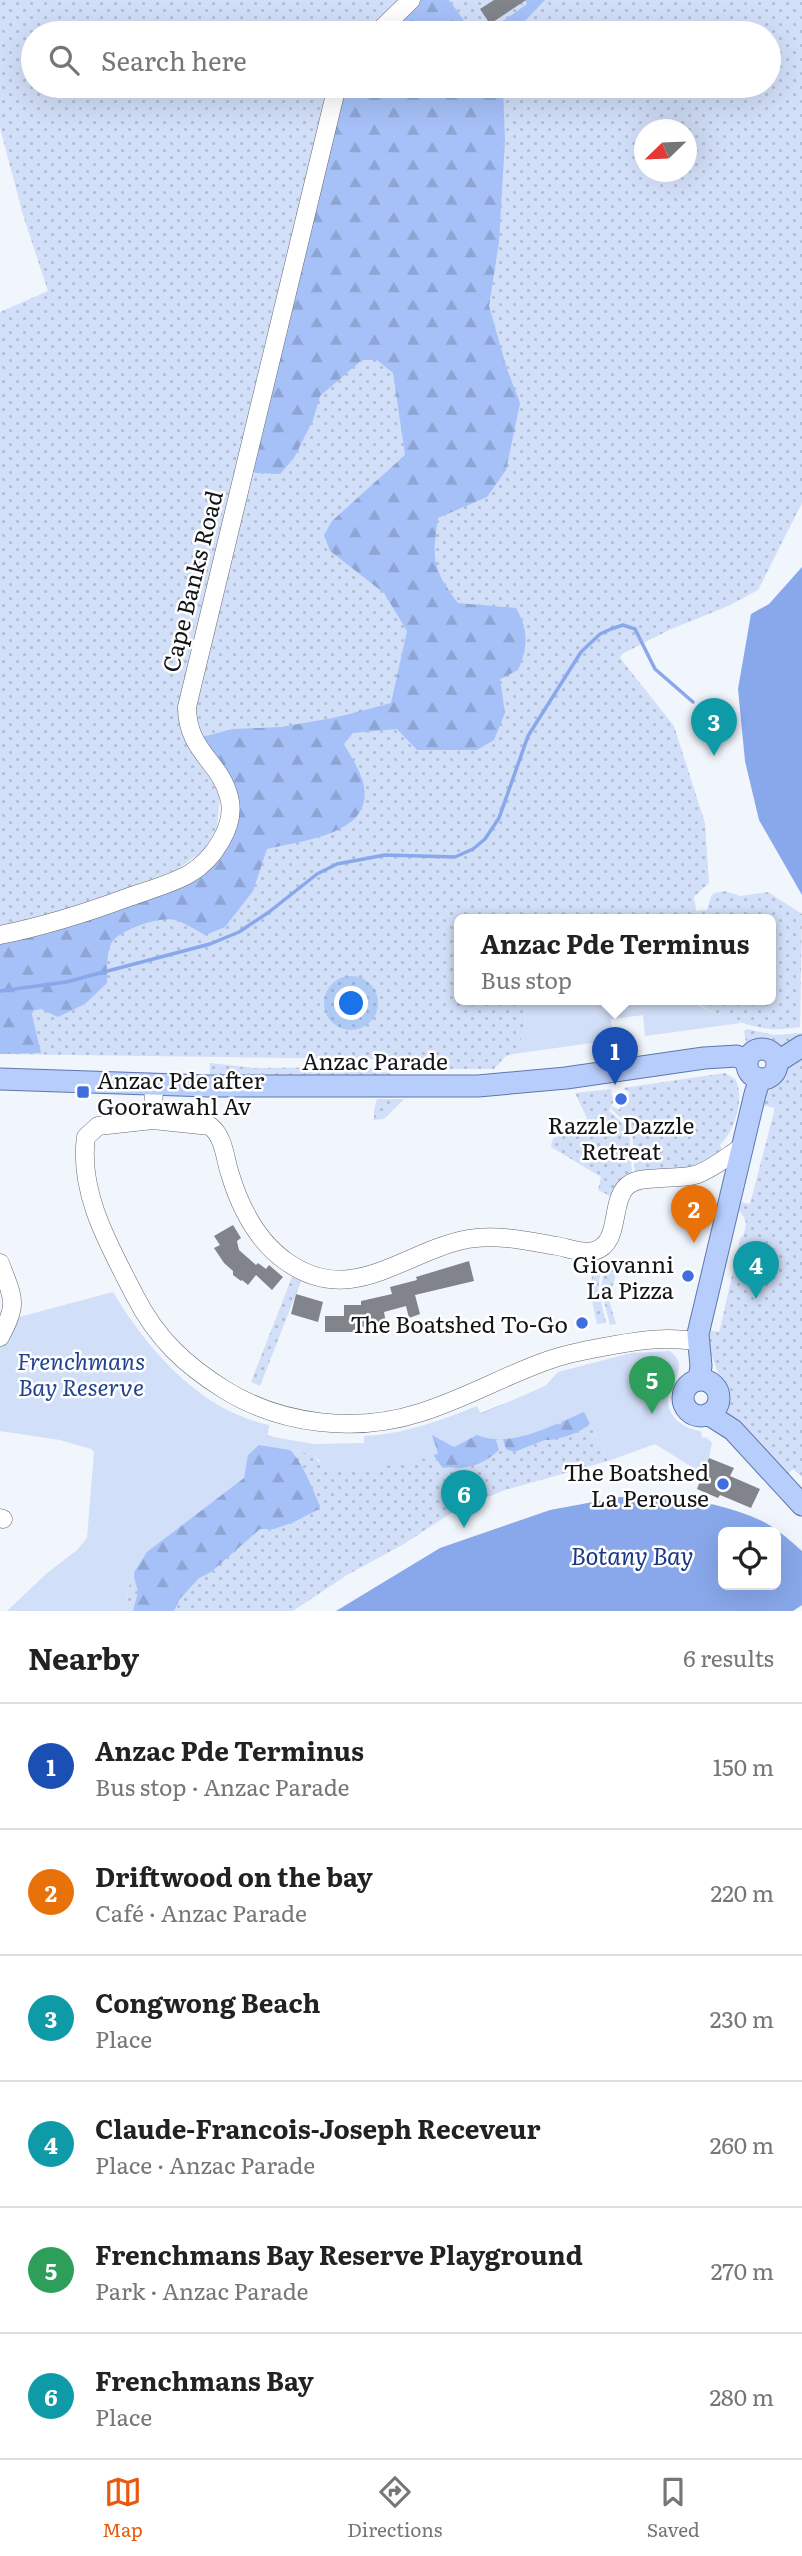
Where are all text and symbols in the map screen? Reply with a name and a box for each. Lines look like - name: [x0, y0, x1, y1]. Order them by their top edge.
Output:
- search box: [21, 21, 781, 98]
- text: Search here: [101, 40, 247, 79]
- icon: search: [45, 41, 83, 79]
- north arrow: [634, 119, 697, 182]
- street label: Cape Banks Road: [152, 487, 230, 675]
- pin: 3: [691, 698, 737, 756]
- popup: [454, 914, 776, 1005]
- text: Anzac Pde Terminus: [481, 923, 749, 962]
- text: Bus stop: [481, 962, 572, 996]
- your location: [334, 986, 368, 1020]
- pin: 1: [592, 1027, 638, 1085]
- street label: Anzac Parade: [302, 1043, 448, 1077]
- place label: Anzac Pde after Goorawahl Av: [97, 1062, 264, 1122]
- marker: Anzac Pde after Goorawahl Av: [75, 1084, 91, 1100]
- marker: Razzle Dazzle Retreat: [613, 1091, 629, 1107]
- place label: Razzle Dazzle Retreat: [548, 1107, 694, 1167]
- pin: 2: [671, 1185, 717, 1243]
- pin: 4: [733, 1241, 779, 1299]
- place label: Giovanni La Pizza: [573, 1246, 675, 1306]
- marker: Giovanni La Pizza: [680, 1268, 696, 1284]
- place label: The Boatshed To-Go: [350, 1306, 568, 1340]
- marker: The Boatshed To-Go: [574, 1315, 590, 1331]
- park label: Frenchmans Bay Reserve: [17, 1343, 145, 1403]
- pin: 5: [629, 1356, 675, 1414]
- place label: The Boatshed La Perouse: [564, 1454, 709, 1514]
- pin: 6: [441, 1470, 487, 1528]
- marker: The Boatshed La Perouse: [715, 1476, 731, 1492]
- map controls: [718, 1527, 781, 1590]
- button: locate: [718, 1527, 781, 1590]
- water label: Botany Bay: [571, 1537, 693, 1572]
- text: Nearby: [28, 1635, 139, 1679]
- text: 6 results: [683, 1640, 774, 1674]
- text: Anzac Pde Terminus: [95, 1730, 364, 1769]
- text: 1: [46, 1749, 56, 1783]
- text: 150 m: [713, 1749, 774, 1783]
- text: Bus stop · Anzac Parade: [95, 1769, 350, 1803]
- text: Driftwood on the bay: [95, 1856, 373, 1895]
- text: 2: [45, 1875, 57, 1909]
- text: 220 m: [710, 1875, 774, 1909]
- text: Café · Anzac Parade: [95, 1895, 307, 1929]
- text: Congwong Beach: [95, 1982, 320, 2021]
- text: 3: [45, 2001, 57, 2035]
- text: 230 m: [710, 2001, 774, 2035]
- text: Place: [95, 2021, 152, 2055]
- text: Claude-Francois-Joseph Receveur: [95, 2108, 541, 2147]
- text: 4: [44, 2127, 58, 2161]
- text: 260 m: [710, 2127, 774, 2161]
- text: Place · Anzac Parade: [95, 2147, 315, 2181]
- text: Frenchmans Bay Reserve Playground: [95, 2234, 583, 2273]
- text: 5: [45, 2253, 57, 2287]
- text: 270 m: [711, 2253, 774, 2287]
- text: Park · Anzac Parade: [95, 2273, 308, 2307]
- text: Frenchmans Bay: [95, 2360, 314, 2399]
- text: 6: [44, 2379, 58, 2413]
- text: 280 m: [709, 2379, 774, 2413]
- text: Place: [95, 2399, 152, 2433]
- tab: Map: [102, 2473, 143, 2543]
- tab: Directions: [347, 2473, 442, 2543]
- tab: Saved: [647, 2473, 700, 2543]

